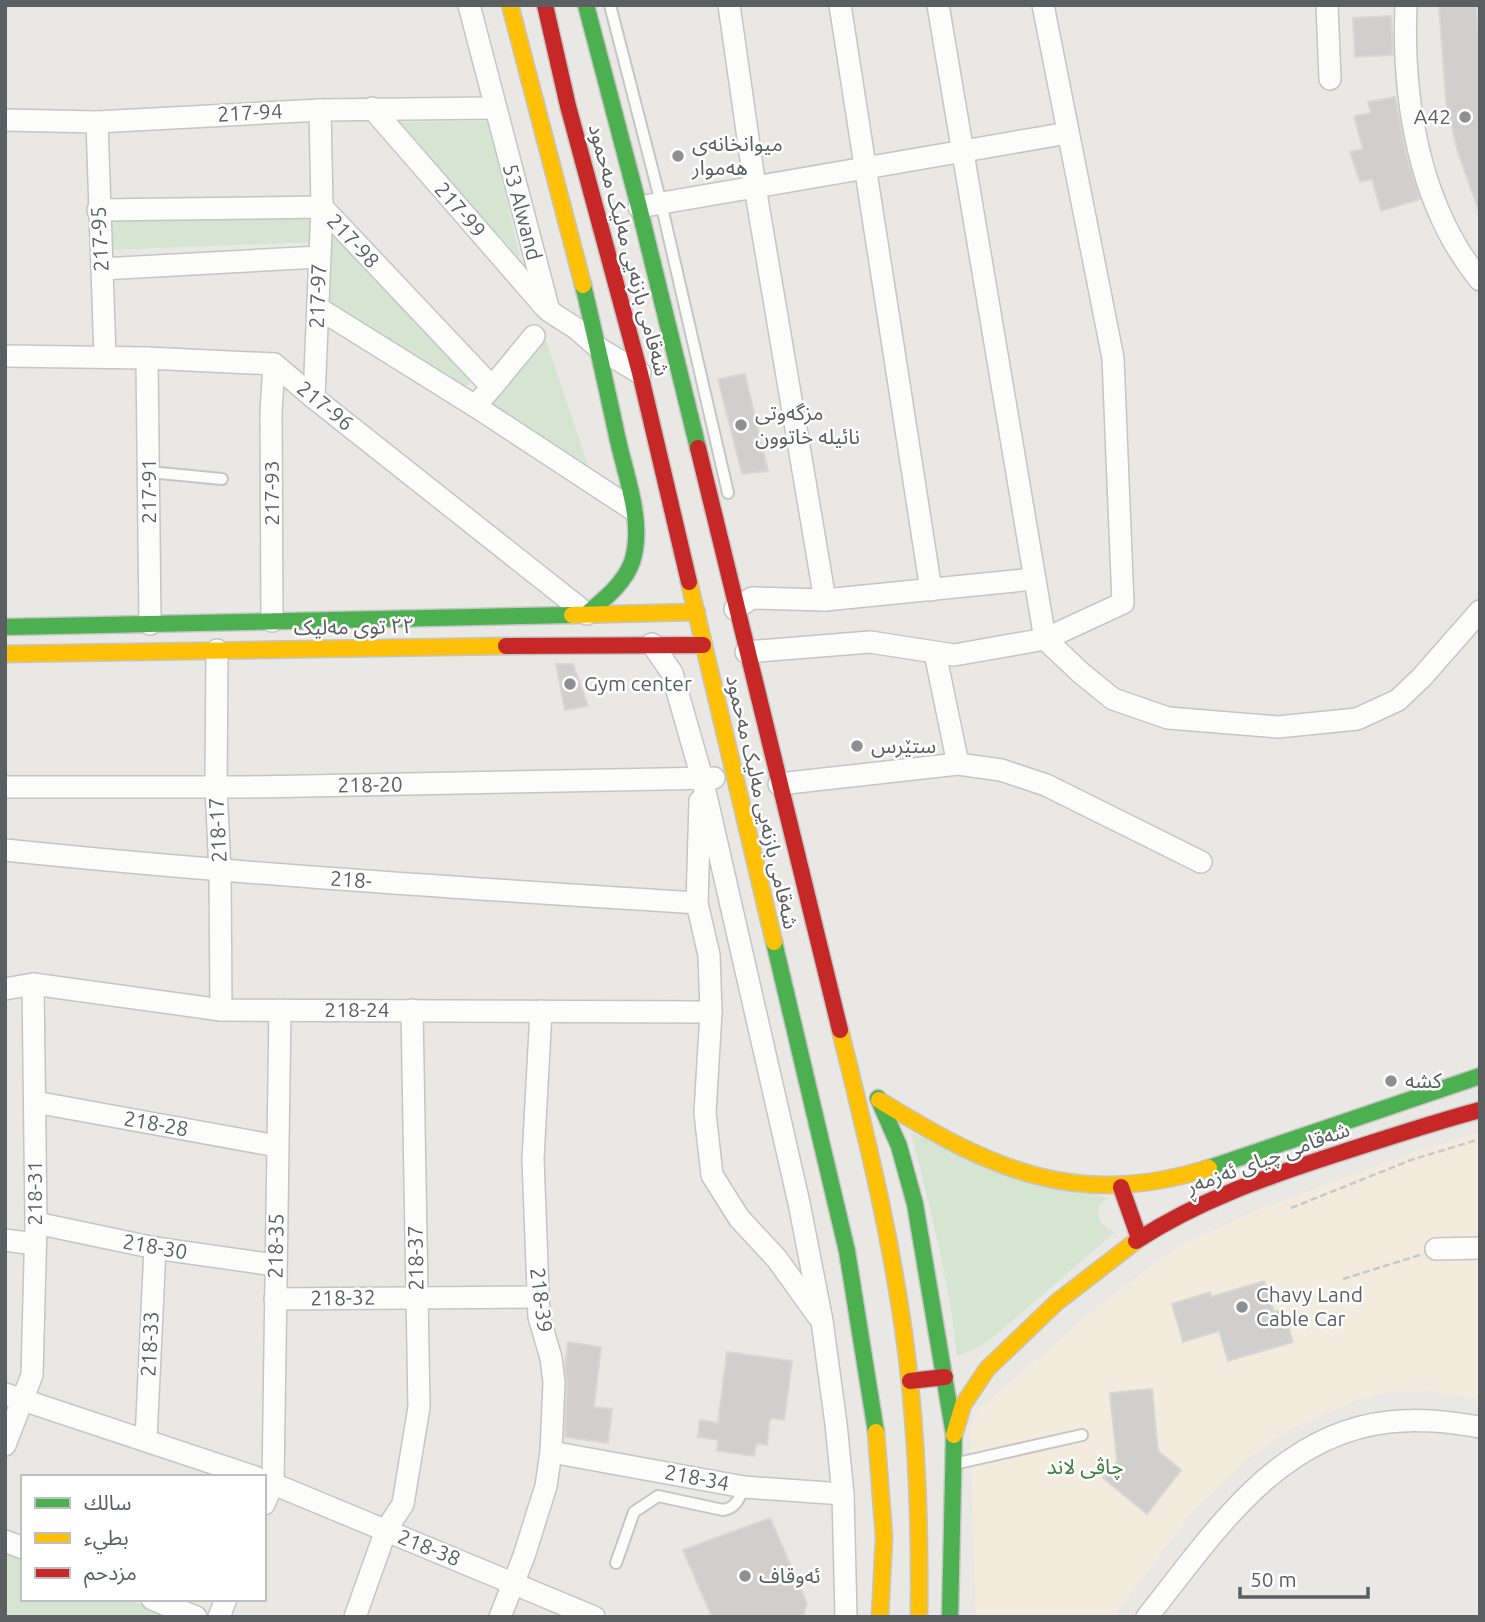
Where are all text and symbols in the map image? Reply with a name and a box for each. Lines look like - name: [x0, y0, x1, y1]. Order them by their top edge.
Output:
- street label: 217-94: [217, 98, 283, 126]
- place label: A42: [1414, 104, 1451, 128]
- marker: A42: [1457, 109, 1473, 125]
- street label: شەقامی بازنەیی مەلیک مەحمود: [584, 121, 675, 379]
- place label: میوانخانەی هەموار: [691, 131, 783, 180]
- marker: میوانخانەی هەموار: [670, 148, 686, 164]
- street label: 53 Alwand: [499, 161, 547, 263]
- street label: 217-99: [430, 177, 491, 242]
- street label: 217-95: [85, 206, 113, 272]
- street label: 217-98: [323, 208, 385, 272]
- street label: 217-97: [304, 263, 330, 329]
- street label: 217-96: [293, 375, 359, 435]
- place label: مزگەوتی نائیلە خاتوون: [755, 400, 860, 449]
- marker: مزگەوتی نائیلە خاتوون: [733, 417, 749, 433]
- street label: 217-91: [136, 458, 160, 524]
- street label: 217-93: [259, 460, 283, 526]
- street label: ٢٢ توی مەلیک: [293, 613, 415, 640]
- place label: Gym center: [584, 671, 692, 695]
- street label: شەقامی بازنەیی مەلیک مەحمود: [721, 672, 804, 931]
- marker: Gym center: [562, 676, 578, 692]
- place label: ستێرس: [871, 733, 936, 758]
- marker: ستێرس: [849, 738, 865, 754]
- street label: 218-20: [337, 771, 403, 797]
- street label: 218-17: [203, 797, 231, 863]
- street label: 218-: [329, 866, 373, 892]
- street label: 218-24: [324, 997, 390, 1021]
- place label: كشه: [1405, 1068, 1442, 1092]
- marker: كشه: [1383, 1073, 1399, 1089]
- street label: 218-28: [122, 1106, 190, 1141]
- street label: شەقامی چیای ئەزمەڕ: [1182, 1116, 1355, 1204]
- street label: 218-31: [22, 1160, 46, 1226]
- street label: 218-35: [262, 1213, 288, 1279]
- street label: 218-37: [402, 1225, 428, 1291]
- street label: 218-30: [121, 1229, 189, 1264]
- street label: 218-39: [526, 1266, 558, 1334]
- place label: Chavy Land Cable Car: [1256, 1282, 1363, 1330]
- street label: 218-32: [310, 1284, 376, 1310]
- marker: Chavy Land Cable Car: [1234, 1299, 1250, 1315]
- street label: 218-33: [135, 1311, 163, 1377]
- park label: چاڤی لاند: [1046, 1454, 1124, 1480]
- street label: 218-34: [663, 1459, 732, 1495]
- legend: [21, 1475, 266, 1601]
- text: سالك: [84, 1490, 131, 1514]
- street label: 218-38: [395, 1524, 464, 1570]
- text: بطيء: [84, 1525, 129, 1554]
- scale bar: [1240, 1556, 1368, 1600]
- text: مزدحم: [84, 1560, 137, 1588]
- place label: ئەوقاف: [759, 1563, 820, 1588]
- text: 50 m: [1250, 1567, 1297, 1591]
- marker: ئەوقاف: [737, 1568, 753, 1584]

